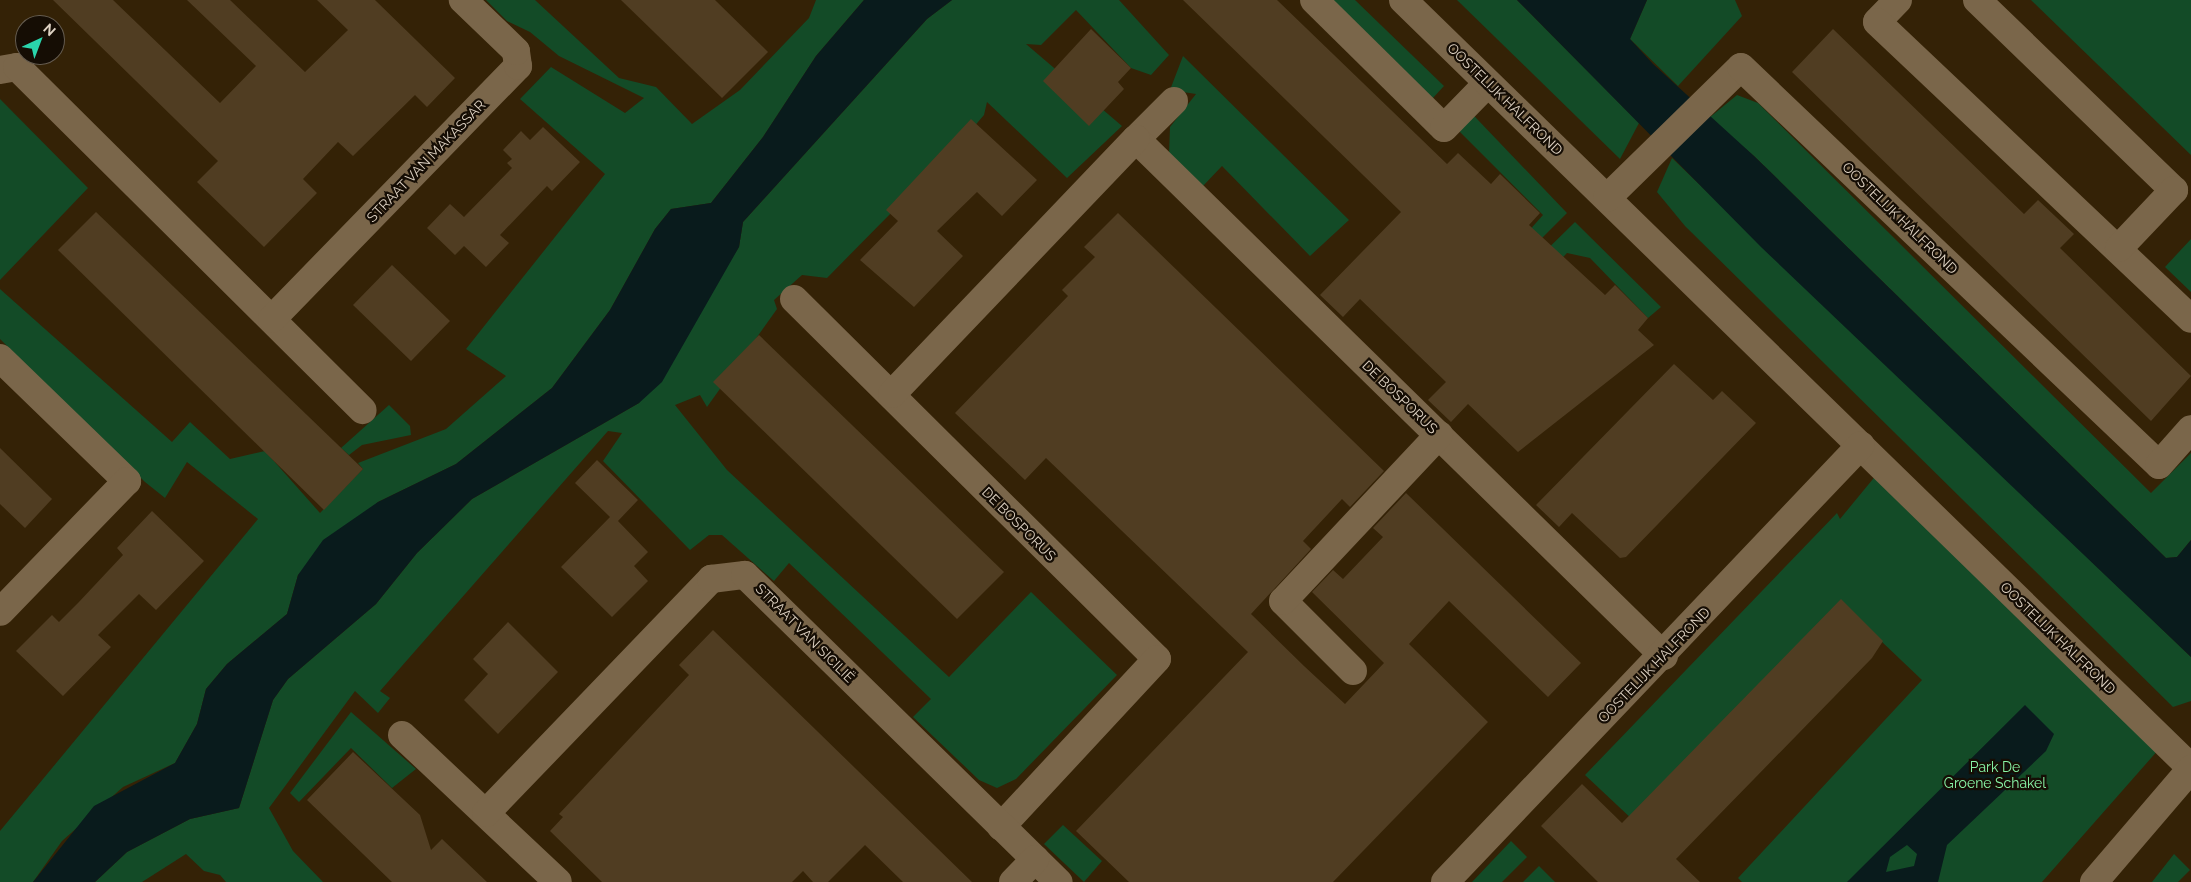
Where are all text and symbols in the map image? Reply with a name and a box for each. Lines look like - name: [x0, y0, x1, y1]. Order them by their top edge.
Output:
- north arrow: [15, 15, 65, 65]
- text: N: [40, 20, 59, 39]
- street label: OOSTELIJK HALFROND: [1444, 39, 1566, 159]
- street label: STRAAT VAN MAKASSAR: [363, 96, 489, 226]
- street label: OOSTELIJK HALFROND: [1839, 158, 1961, 278]
- street label: DE BOSPORUS: [1359, 357, 1441, 437]
- street label: DE BOSPORUS: [978, 483, 1060, 565]
- street label: OOSTELIJK HALFROND: [1997, 578, 2119, 698]
- street label: STRAAT VAN SICILIË: [752, 580, 858, 686]
- street label: OOSTELIJK HALFROND: [1594, 604, 1714, 726]
- park label: Park De Groene Schakel: [1944, 759, 2046, 792]

